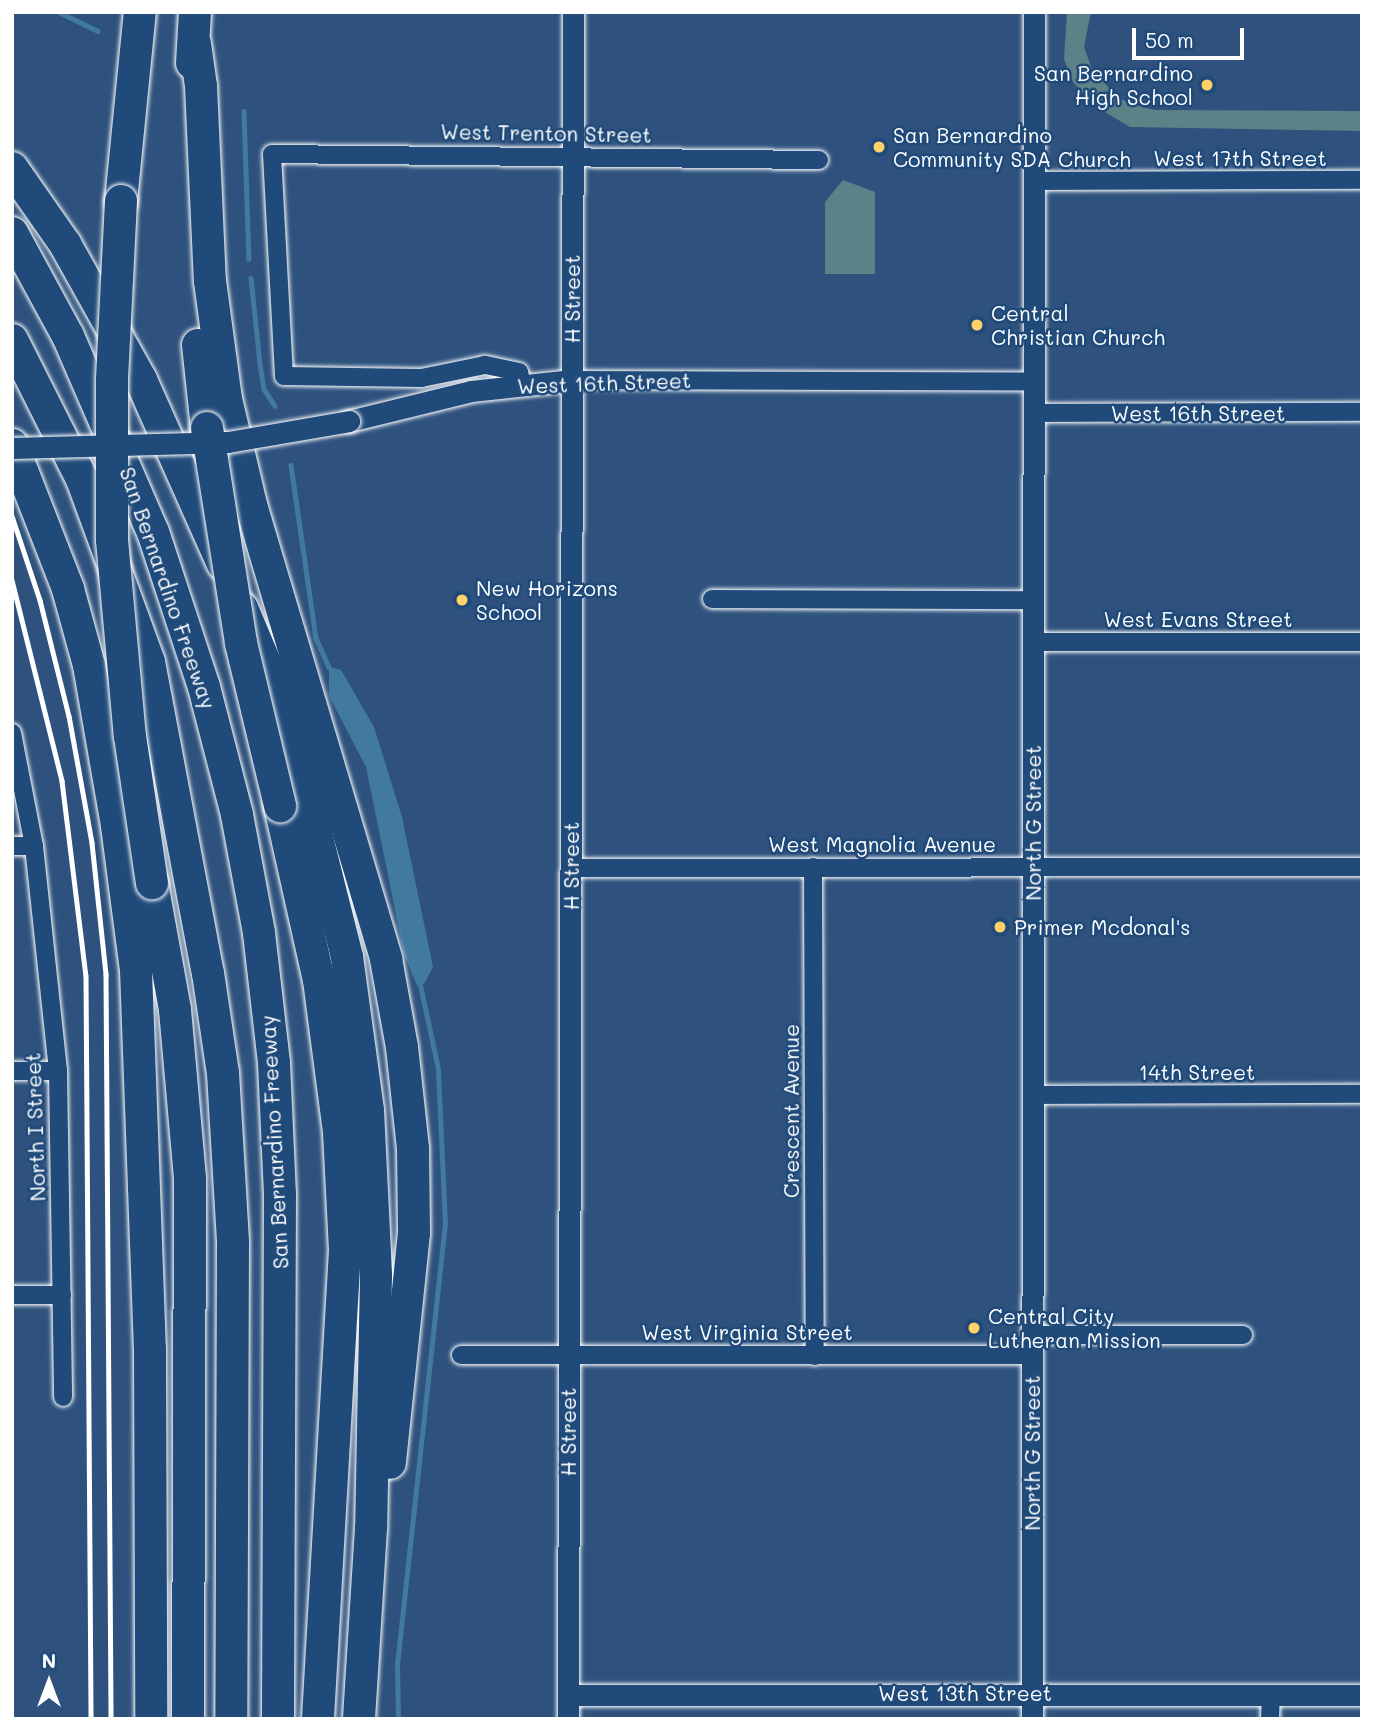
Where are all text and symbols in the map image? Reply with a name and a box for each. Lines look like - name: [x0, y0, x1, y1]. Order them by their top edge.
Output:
- scale bar: [1136, 14, 1248, 58]
- text: 50 m: [1145, 26, 1194, 53]
- place label: San Bernardino High School: [1034, 60, 1193, 110]
- marker: San Bernardino High School: [1199, 77, 1215, 93]
- street label: West Trenton Street: [440, 119, 652, 147]
- place label: San Bernardino Community SDA Church: [893, 122, 1131, 172]
- marker: San Bernardino Community SDA Church: [871, 139, 887, 155]
- street label: West 17th Street: [1153, 145, 1327, 171]
- street label: H Street: [559, 255, 585, 343]
- place label: Central Christian Church: [991, 300, 1165, 350]
- marker: Central Christian Church: [969, 317, 985, 333]
- street label: West 16th Street: [516, 367, 692, 399]
- street label: West 16th Street: [1111, 400, 1285, 426]
- street label: San Bernardino Freeway: [115, 464, 221, 712]
- place label: New Horizons School: [476, 575, 618, 625]
- marker: New Horizons School: [454, 592, 470, 608]
- street label: West Evans Street: [1103, 606, 1293, 632]
- street label: North G Street: [1020, 745, 1046, 901]
- street label: H Street: [558, 822, 584, 910]
- street label: West Magnolia Avenue: [768, 831, 996, 857]
- place label: Primer Mcdonal's: [1014, 914, 1190, 940]
- marker: Primer Mcdonal's: [992, 919, 1008, 935]
- street label: San Bernardino Freeway: [255, 1014, 293, 1270]
- street label: Crescent Avenue: [778, 1024, 804, 1198]
- street label: North I Street: [20, 1052, 50, 1202]
- street label: 14th Street: [1139, 1059, 1255, 1085]
- place label: Central City Lutheran Mission: [988, 1303, 1161, 1353]
- street label: West Virginia Street: [641, 1319, 853, 1345]
- marker: Central City Lutheran Mission: [966, 1320, 982, 1336]
- street label: North G Street: [1019, 1375, 1045, 1531]
- street label: H Street: [555, 1388, 581, 1476]
- north arrow: [14, 1647, 84, 1717]
- text: N: [42, 1648, 56, 1673]
- street label: West 13th Street: [878, 1680, 1052, 1706]

